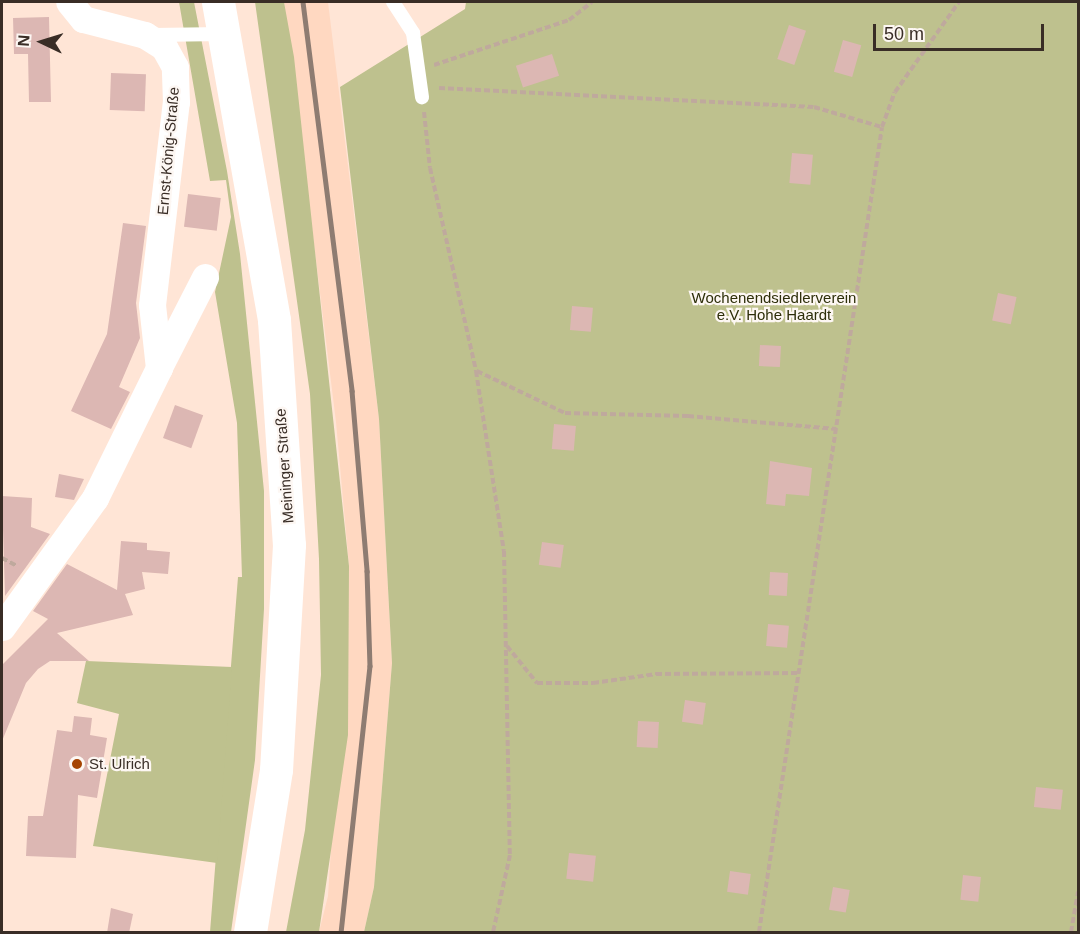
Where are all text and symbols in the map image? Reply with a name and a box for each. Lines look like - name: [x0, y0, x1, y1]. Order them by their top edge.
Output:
- north arrow: [12, 12, 72, 72]
- scale bar: [876, 12, 1047, 50]
- text: 50 m: [884, 24, 924, 44]
- text: N: [15, 34, 32, 47]
- street label: Ernst-König-Straße: [153, 86, 183, 216]
- park label: Wochenendsiedlerverein e.V. Hohe Haardt: [692, 288, 856, 323]
- street label: Meininger Straße: [271, 408, 297, 524]
- place label: St. Ulrich: [89, 755, 150, 773]
- marker: St. Ulrich: [70, 757, 84, 771]

